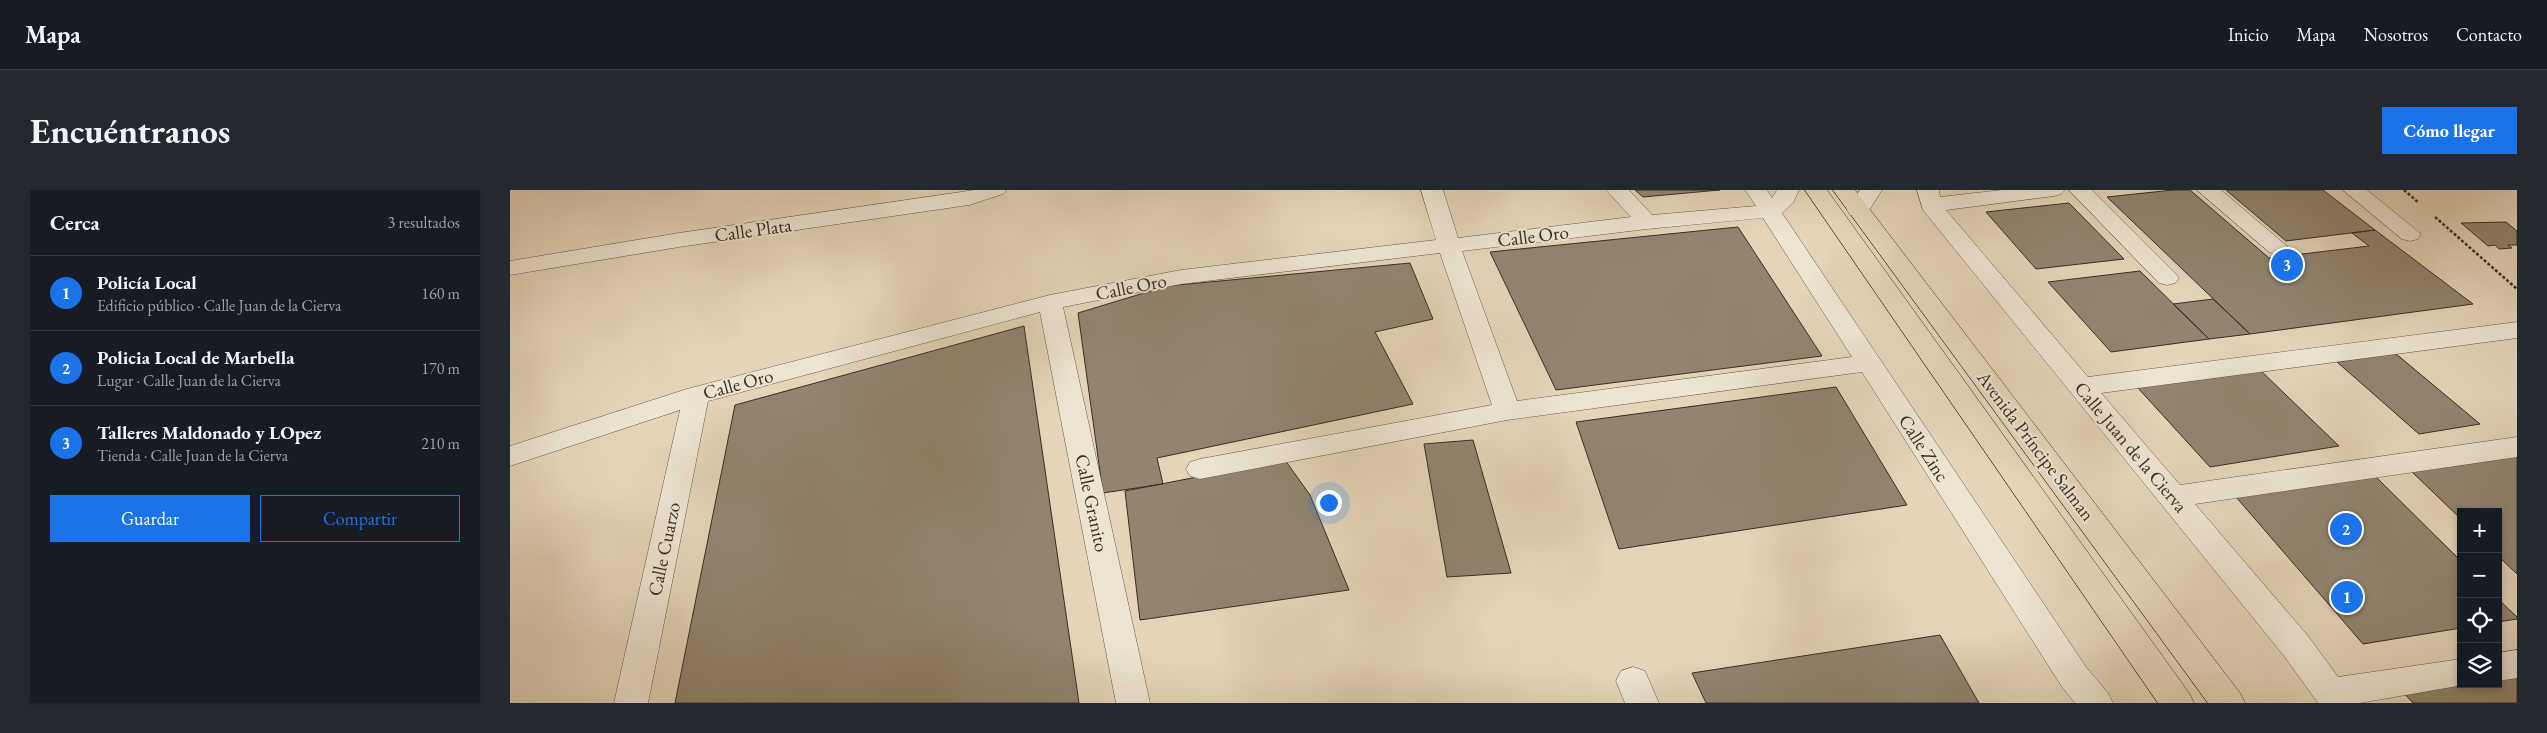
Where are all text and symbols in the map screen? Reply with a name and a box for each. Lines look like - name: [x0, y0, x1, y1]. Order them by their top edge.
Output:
- text: Mapa: [25, 19, 81, 50]
- text: Inicio: [2228, 23, 2269, 46]
- text: Mapa: [2297, 23, 2336, 46]
- text: Nosotros: [2364, 23, 2428, 46]
- text: Contacto: [2456, 23, 2522, 46]
- button: Cómo llegar: [2382, 107, 2517, 154]
- text: Encuéntranos: [30, 108, 230, 153]
- text: Cerca: [50, 209, 100, 236]
- text: 3 resultados: [388, 212, 460, 233]
- street label: Calle Plata: [713, 212, 794, 248]
- street label: Calle Oro: [1496, 219, 1570, 253]
- pin: 3: [2271, 246, 2303, 284]
- street label: Calle Oro: [1093, 268, 1169, 306]
- text: Policía Local: [97, 270, 197, 295]
- text: 1: [62, 283, 70, 304]
- text: 160 m: [421, 283, 460, 304]
- text: Edificio público · Calle Juan de la Cierva: [97, 295, 341, 316]
- text: Policia Local de Marbella: [97, 345, 295, 370]
- text: 2: [62, 358, 70, 379]
- text: 170 m: [421, 358, 460, 379]
- street label: Calle Oro: [700, 363, 776, 405]
- street label: Avenida Príncipe Salman: [1971, 365, 2100, 526]
- text: Lugar · Calle Juan de la Cierva: [97, 370, 281, 391]
- street label: Calle Juan de la Cierva: [2069, 376, 2193, 518]
- street label: Calle Zinc: [1893, 410, 1955, 487]
- text: Talleres Maldonado y LOpez: [97, 420, 321, 445]
- text: 3: [62, 433, 70, 454]
- text: 210 m: [421, 433, 460, 454]
- text: Tienda · Calle Juan de la Cierva: [97, 445, 288, 466]
- street label: Calle Granito: [1069, 452, 1115, 554]
- your location: [1316, 490, 1342, 516]
- button: Guardar: [50, 495, 250, 542]
- button: Compartir: [260, 495, 460, 542]
- street label: Calle Cuarzo: [642, 500, 686, 598]
- map controls: [2457, 508, 2502, 688]
- button: +: [2457, 508, 2502, 553]
- pin: 2: [2330, 510, 2362, 548]
- button: −: [2457, 553, 2502, 598]
- pin: 1: [2331, 578, 2363, 616]
- button: locate: [2457, 598, 2502, 643]
- button: layers: [2457, 643, 2502, 688]

